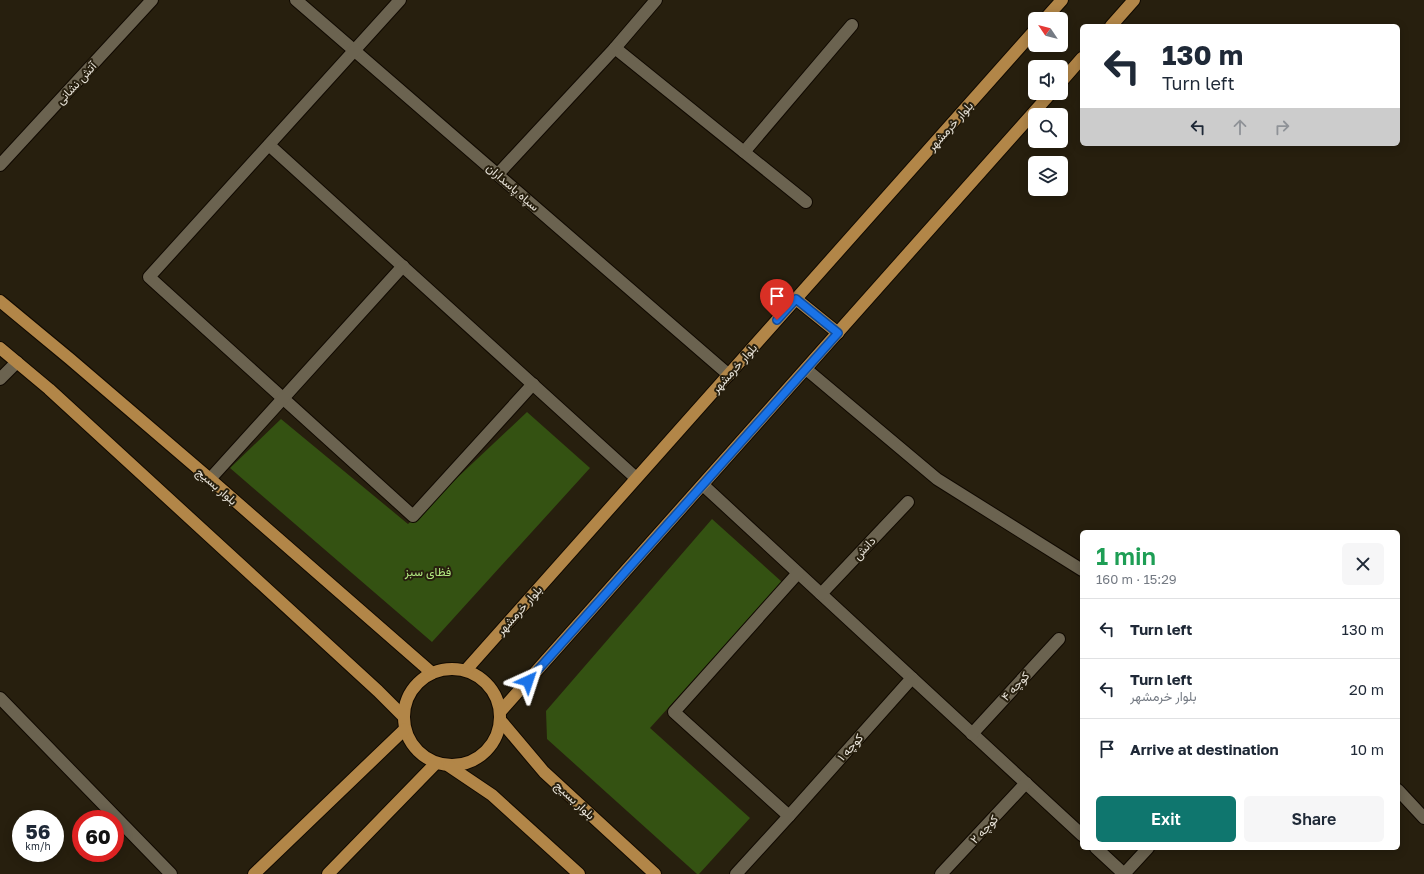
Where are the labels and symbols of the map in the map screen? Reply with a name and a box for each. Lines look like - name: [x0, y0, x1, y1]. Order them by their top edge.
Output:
- north arrow: [1028, 12, 1068, 52]
- street label: آتش نشانی: [53, 58, 101, 108]
- street label: بلوار خرمشهر: [923, 98, 977, 155]
- street label: سپاه پاسداران: [483, 160, 543, 215]
- pin: [760, 279, 794, 320]
- street label: بلوار خرمشهر: [707, 340, 761, 397]
- street label: بلوار بسیج: [192, 464, 241, 509]
- street label: دانش: [849, 533, 880, 564]
- park label: فظای سبز: [404, 564, 451, 580]
- street label: بلوار خرمشهر: [492, 582, 546, 639]
- position arrow: [507, 660, 549, 702]
- street label: کوچه ۴: [998, 668, 1033, 705]
- street label: کوچه ۱: [834, 730, 867, 764]
- street label: بلوار بسیج: [550, 778, 598, 824]
- speed limit sign: 60: [72, 810, 124, 862]
- street label: کوچه ۲: [967, 811, 1002, 847]

